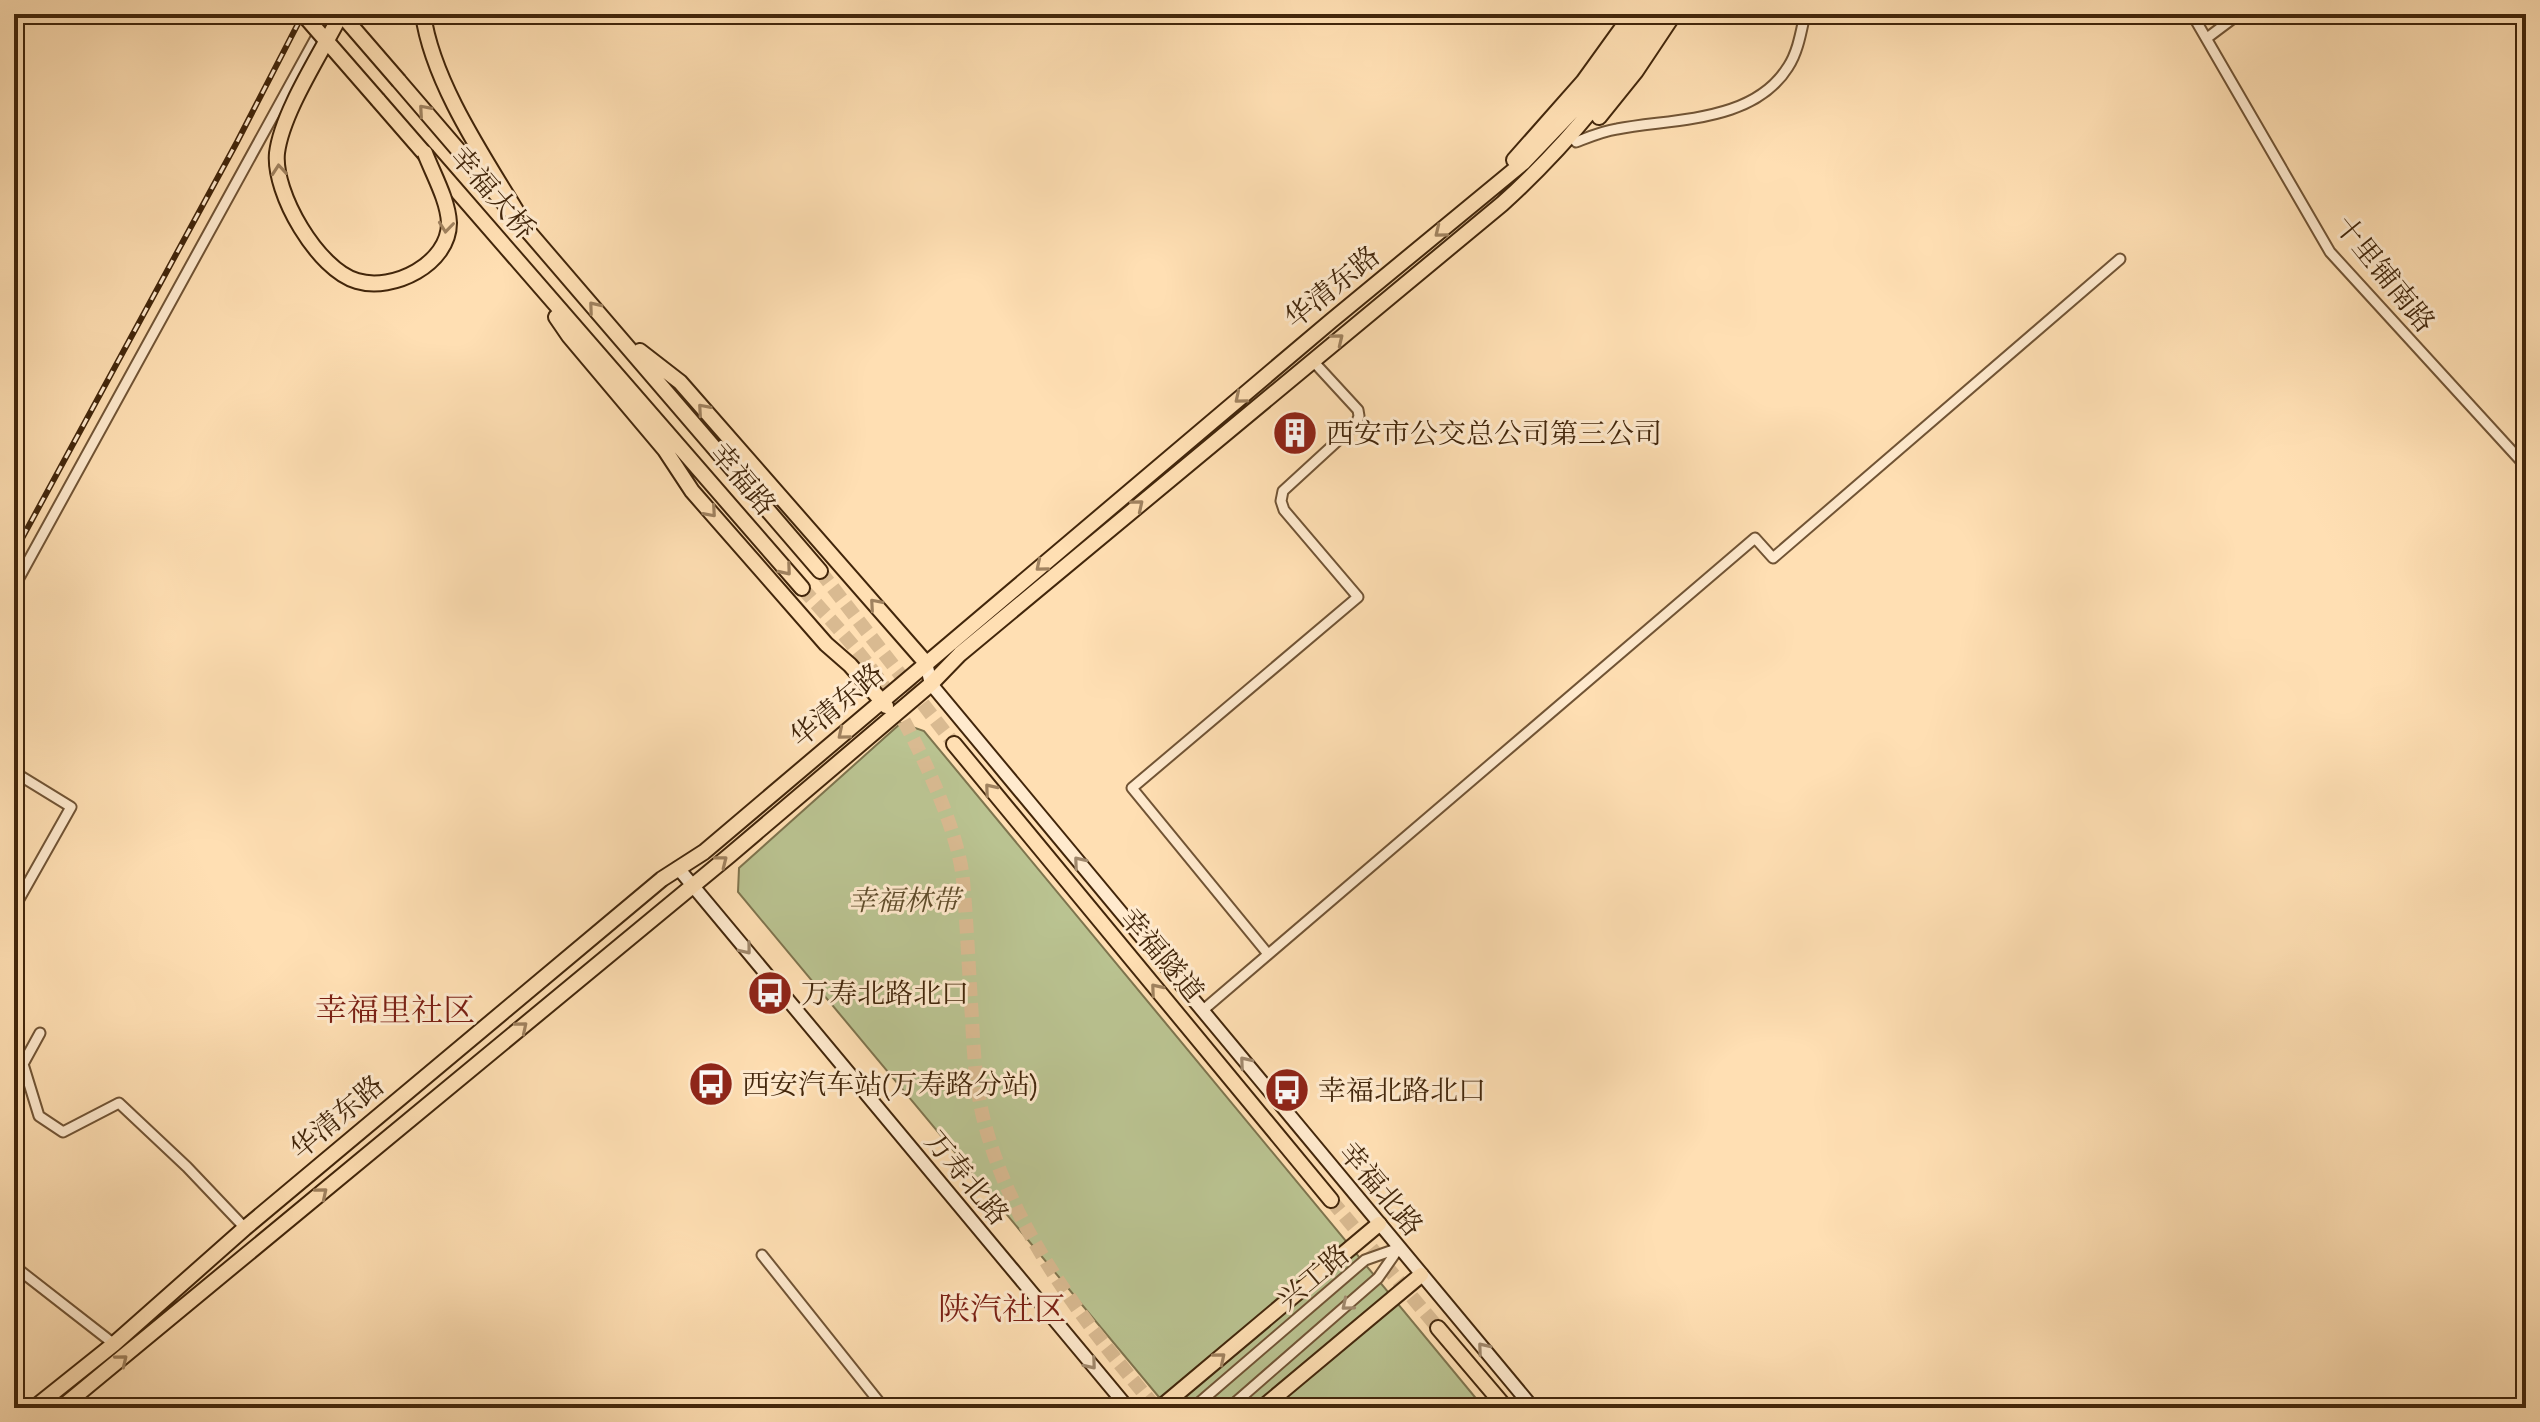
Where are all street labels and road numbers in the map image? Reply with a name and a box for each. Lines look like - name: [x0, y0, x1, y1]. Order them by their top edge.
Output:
- street label: 幸福大桥: [443, 139, 543, 247]
- street label: 十里铺南路: [2327, 209, 2443, 339]
- street label: 华清东路: [1277, 238, 1387, 336]
- street label: 幸福路: [703, 436, 783, 522]
- street label: 华清东路: [783, 656, 891, 754]
- street label: 幸福隧道: [1113, 901, 1211, 1009]
- street label: 华清东路: [283, 1068, 391, 1166]
- street label: 万寿北路: [918, 1124, 1016, 1232]
- street label: 幸福北路: [1332, 1135, 1430, 1243]
- street label: 兴工路: [1270, 1237, 1356, 1317]

